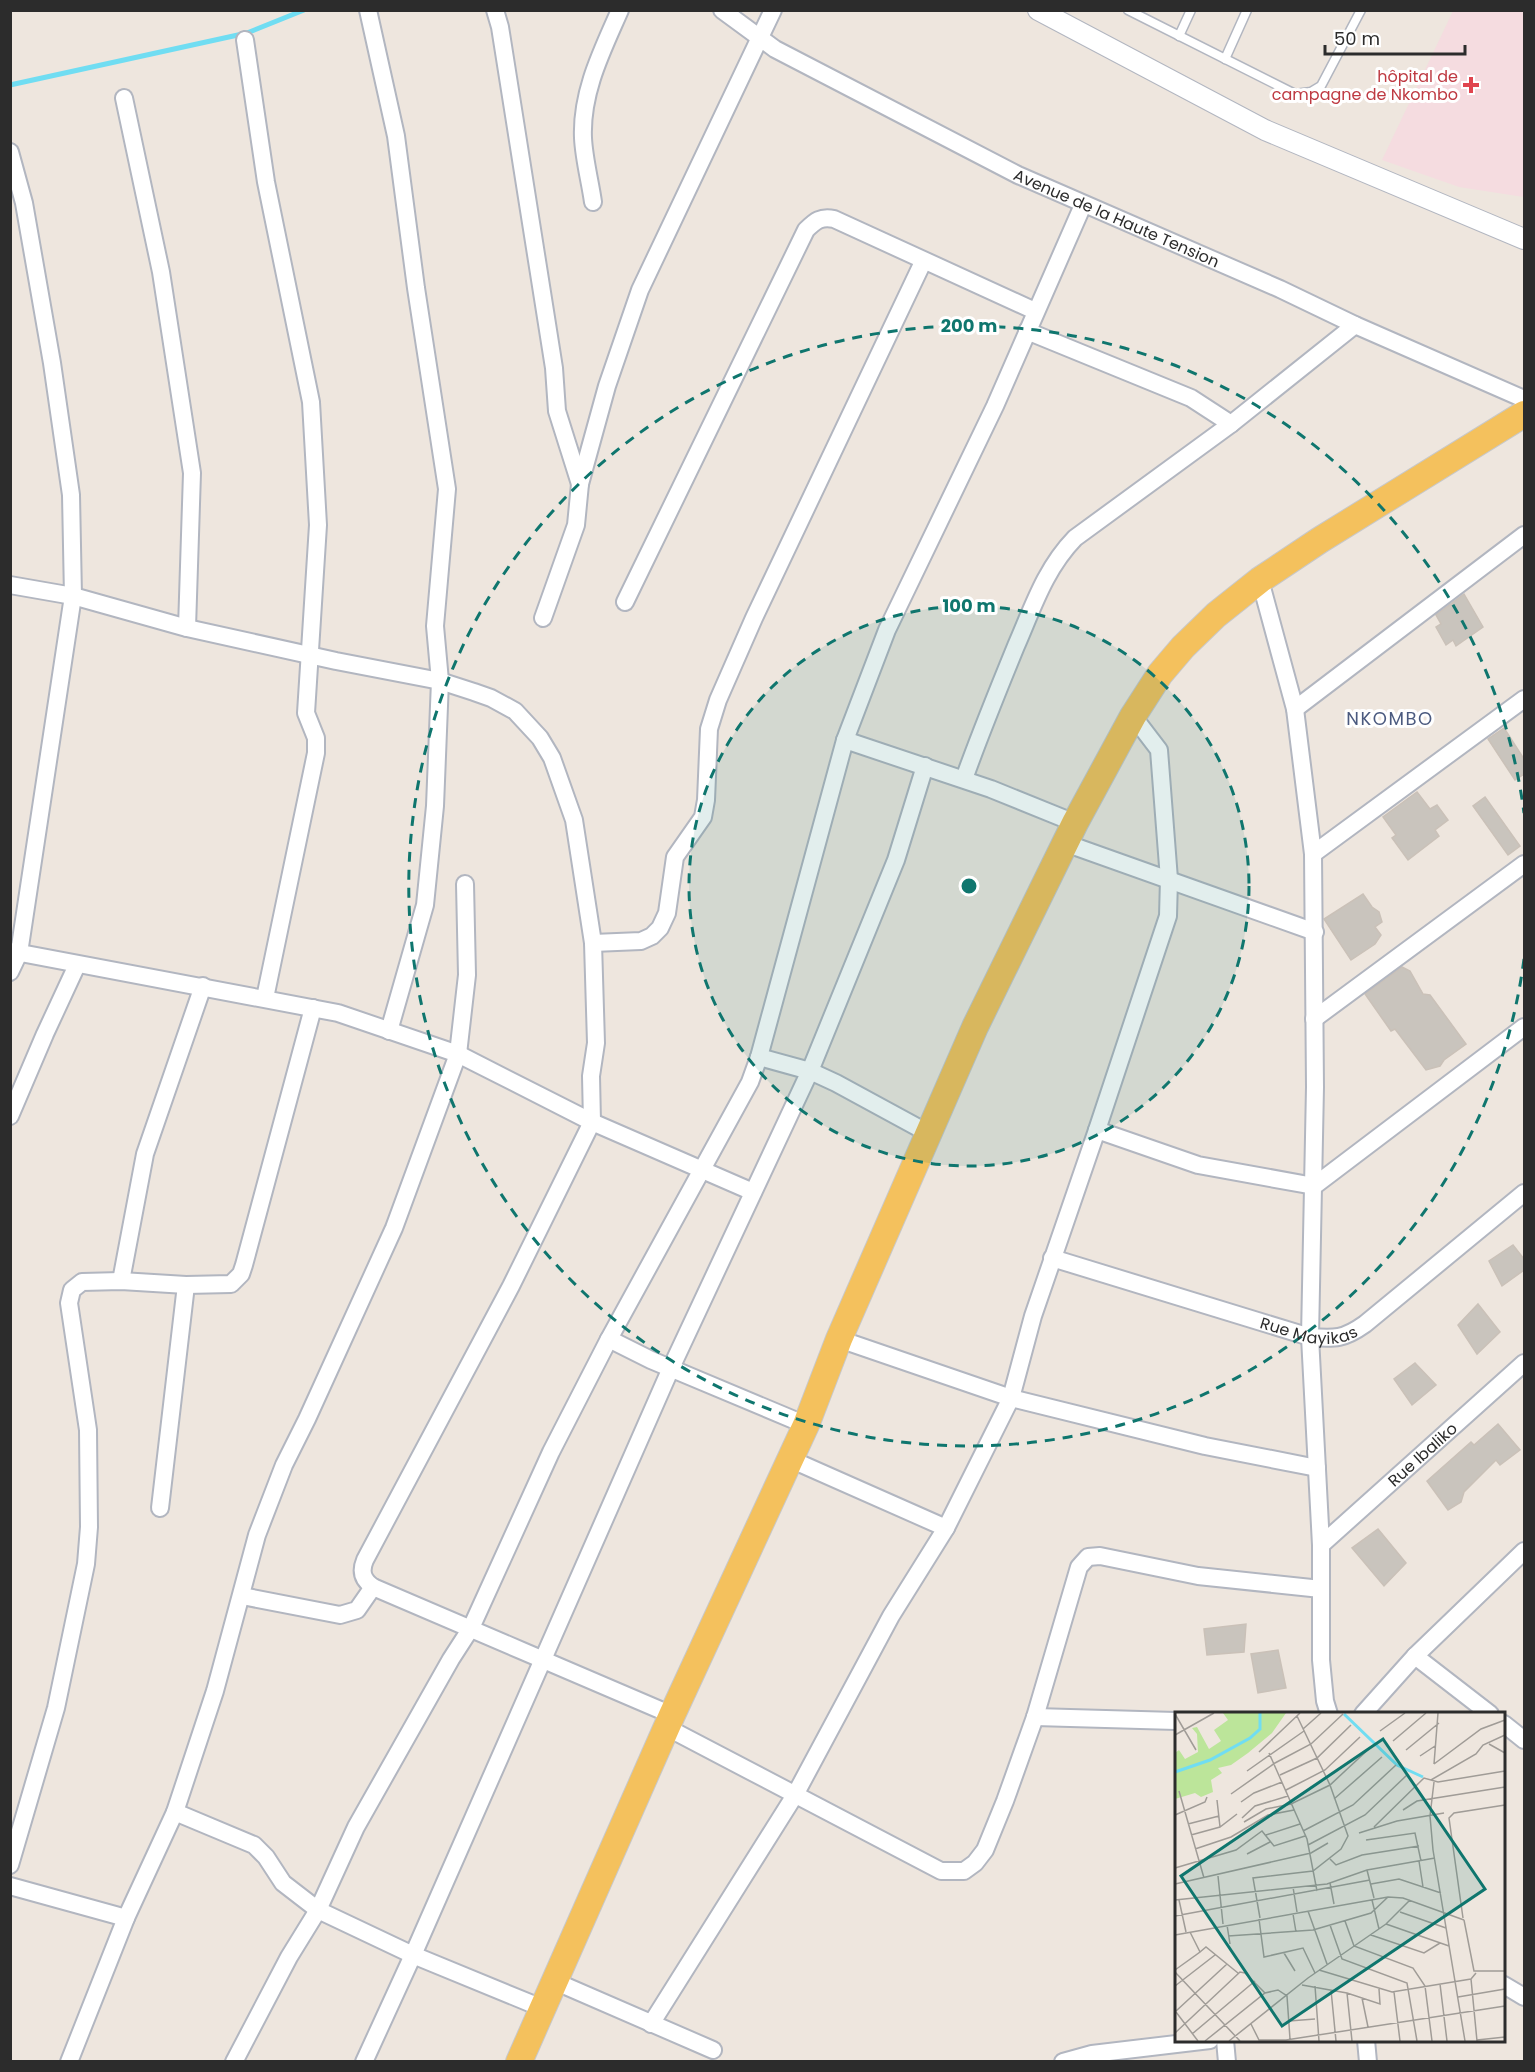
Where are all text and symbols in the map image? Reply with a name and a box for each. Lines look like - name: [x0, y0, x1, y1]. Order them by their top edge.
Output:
- scale bar: [1325, 18, 1464, 56]
- text: 50 m: [1334, 26, 1380, 51]
- place label: hôpital de campagne de Nkombo: [1272, 65, 1458, 106]
- marker: hôpital de campagne de Nkombo: [1462, 76, 1480, 94]
- street label: Avenue de la Haute Tension: [1010, 163, 1223, 273]
- text: 200 m: [941, 313, 997, 338]
- text: 100 m: [942, 593, 996, 618]
- district label: NKOMBO: [1346, 706, 1434, 731]
- centre of rings: [959, 876, 979, 896]
- street label: Rue Mayikas: [1257, 1311, 1362, 1350]
- street label: Rue Ibaliko: [1383, 1417, 1462, 1492]
- inset map: [1175, 1712, 1505, 2042]

